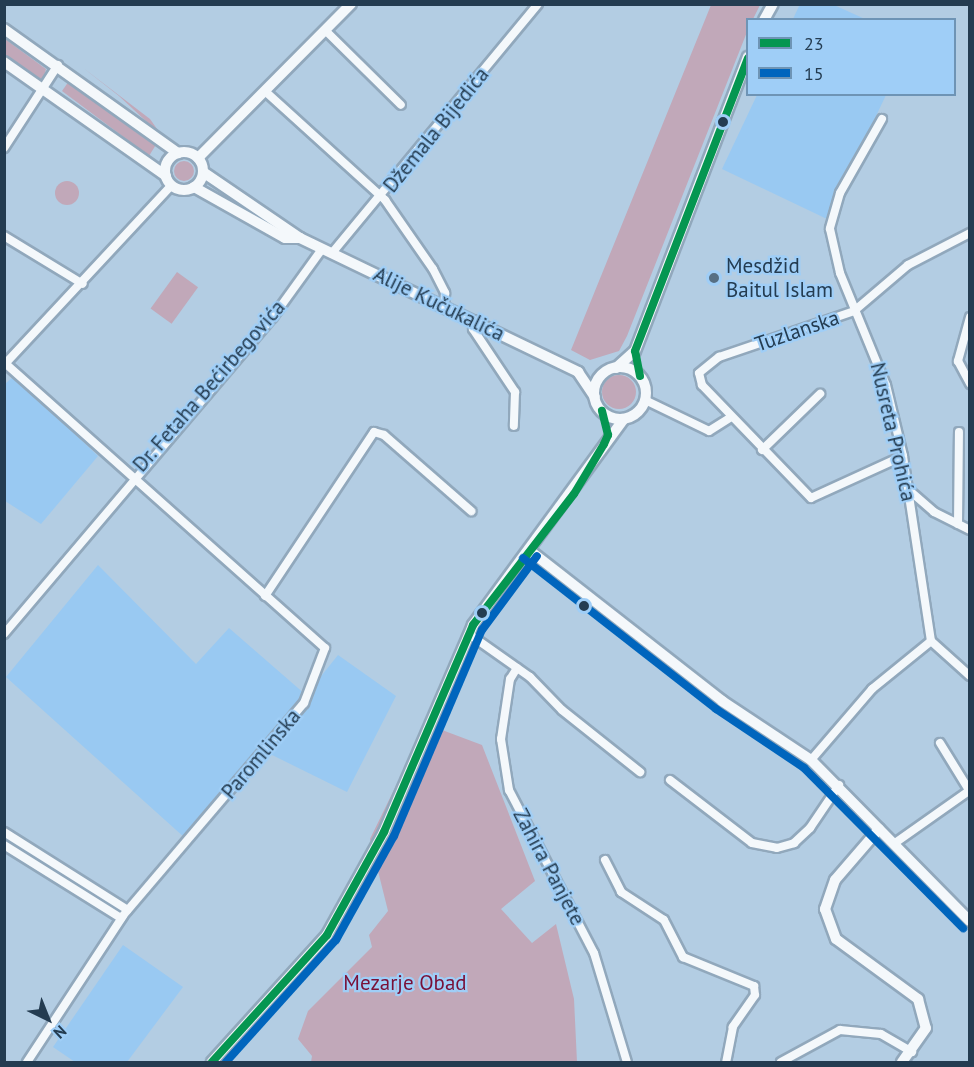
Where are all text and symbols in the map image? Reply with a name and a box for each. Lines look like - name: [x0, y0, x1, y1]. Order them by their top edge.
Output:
- legend: [746, 18, 956, 96]
- text: 23: [804, 32, 824, 55]
- street label: Džemala Bijedića: [378, 62, 494, 198]
- text: 15: [804, 62, 824, 85]
- unlabelled marker: [717, 116, 729, 128]
- place label: Mesdžid Baitul Islam: [726, 253, 833, 303]
- street label: Alije Kučukalića: [369, 261, 509, 347]
- marker: Mesdžid Baitul Islam: [707, 271, 721, 285]
- street label: Dr. Fetaha Bećirbegovića: [127, 294, 291, 478]
- street label: Tuzlanska: [752, 305, 842, 357]
- street label: Nusreta Prohića: [865, 360, 921, 504]
- unlabelled marker: [578, 600, 590, 612]
- unlabelled marker: [476, 607, 488, 619]
- street label: Paromlinska: [216, 704, 306, 804]
- street label: Zahira Panjete: [508, 804, 590, 930]
- park label: Mezarje Obad: [343, 970, 467, 996]
- north arrow: [18, 989, 78, 1049]
- text: N: [50, 1021, 71, 1043]

